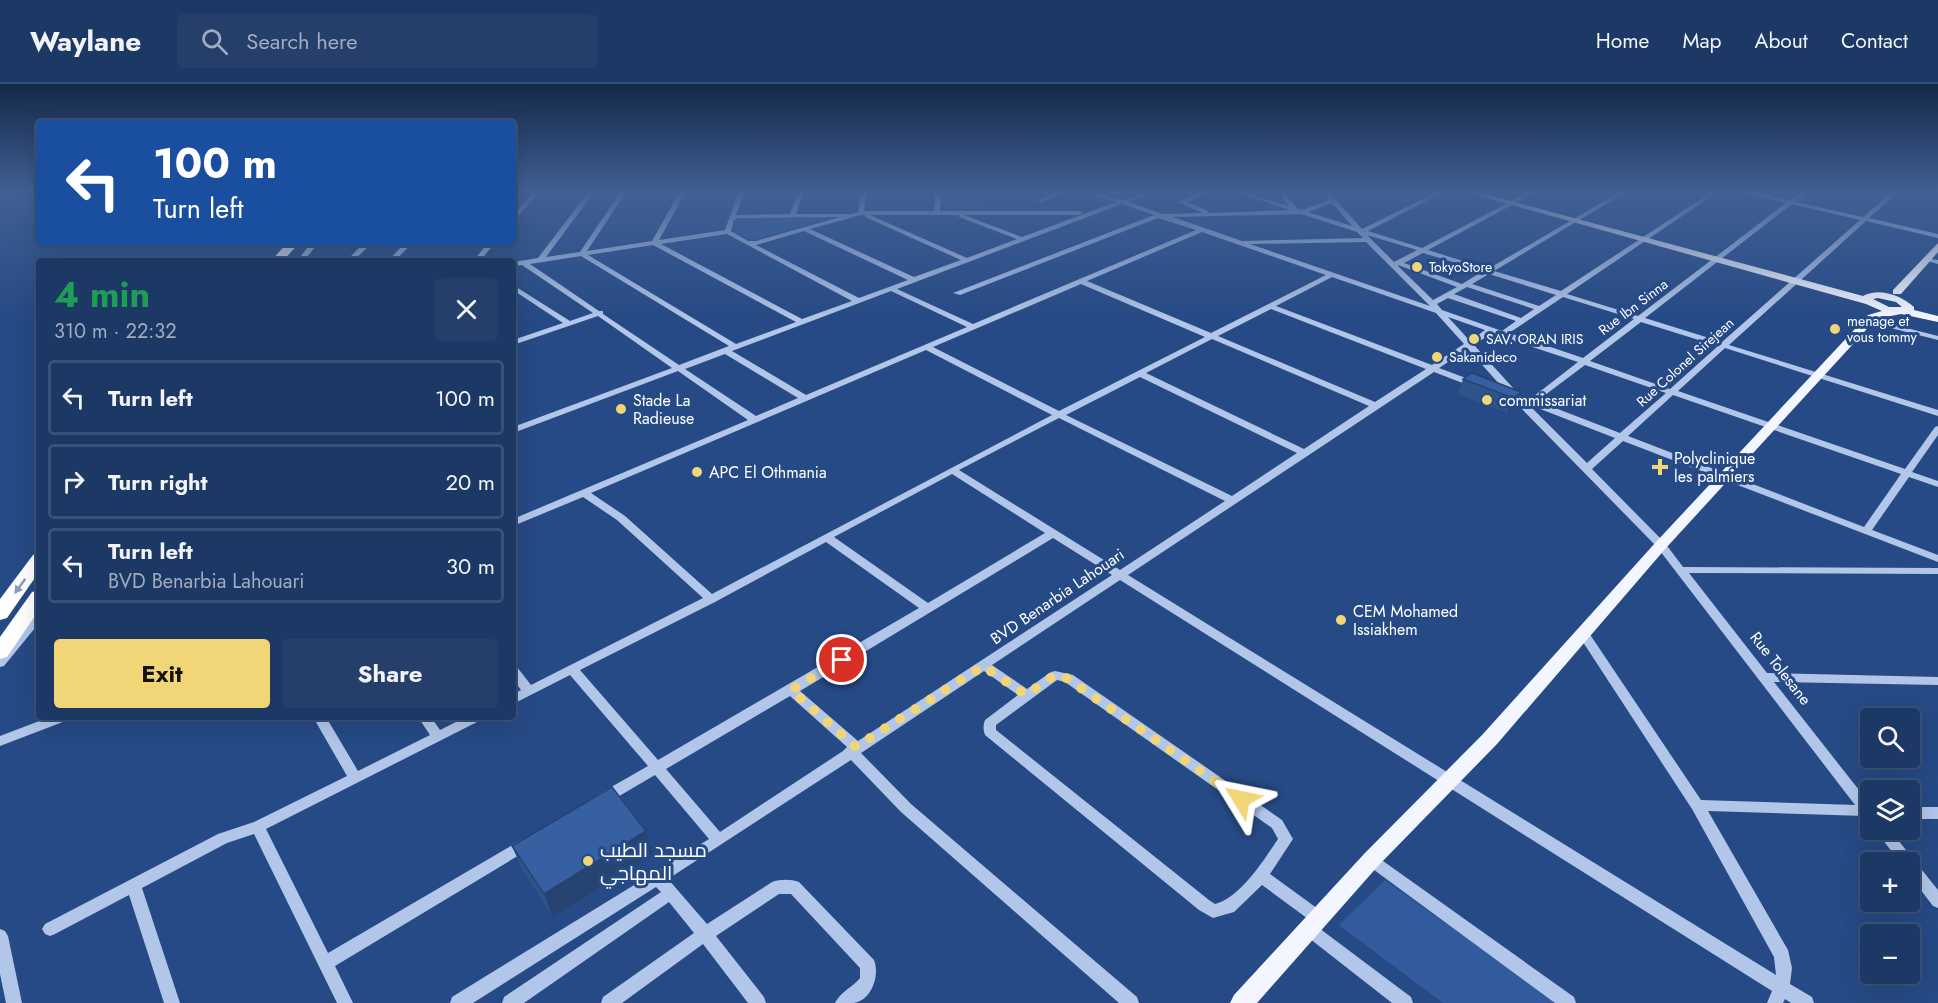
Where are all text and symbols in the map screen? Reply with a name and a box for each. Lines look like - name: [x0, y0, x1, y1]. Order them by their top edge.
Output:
- search box: [177, 14, 597, 68]
- text: Waylane: [30, 21, 141, 62]
- icon: search: [198, 25, 231, 58]
- text: Search here: [246, 25, 358, 57]
- text: Home: [1596, 26, 1649, 56]
- text: Map: [1682, 26, 1722, 56]
- text: About: [1755, 26, 1808, 56]
- text: Contact: [1841, 26, 1908, 56]
- text: 100 m: [153, 133, 277, 194]
- icon: left: [54, 144, 132, 222]
- text: Turn left: [153, 189, 243, 228]
- place label: TokyoStore: [1429, 257, 1492, 277]
- marker: TokyoStore: [1410, 260, 1424, 274]
- text: 4 min: [54, 268, 150, 320]
- street label: Rue Ibn Sinna: [1594, 274, 1672, 340]
- button: close: [435, 278, 498, 341]
- place label: menage et vous tommy: [1847, 311, 1918, 347]
- street label: Rue Colonel Sirejean: [1632, 313, 1738, 411]
- text: 310 m · 22:32: [54, 317, 177, 346]
- marker: menage et vous tommy: [1828, 322, 1842, 336]
- place label: SAV. ORAN IRIS: [1486, 329, 1584, 349]
- marker: SAV. ORAN IRIS: [1467, 332, 1481, 346]
- place label: Sakanideco: [1449, 347, 1517, 367]
- marker: Sakanideco: [1430, 350, 1444, 364]
- icon: left: [57, 381, 90, 414]
- text: Turn left: [108, 382, 193, 414]
- text: 100 m: [435, 382, 495, 414]
- place label: Stade La Radieuse: [633, 389, 694, 430]
- place label: commissariat: [1499, 389, 1586, 412]
- marker: commissariat: [1480, 393, 1494, 407]
- marker: Stade La Radieuse: [614, 402, 628, 416]
- place label: Polyclinique les palmiers: [1674, 447, 1755, 488]
- marker: Polyclinique les palmiers: [1651, 458, 1669, 476]
- place label: APC El Othmania: [709, 461, 827, 484]
- icon: right: [57, 465, 90, 498]
- marker: APC El Othmania: [690, 465, 704, 479]
- text: Turn right: [108, 466, 208, 498]
- text: 20 m: [446, 466, 495, 498]
- text: Turn left: [108, 535, 193, 567]
- street label: BVD Benarbia Lahouari: [986, 543, 1129, 650]
- icon: left: [57, 549, 90, 582]
- text: 30 m: [446, 550, 495, 582]
- text: BVD Benarbia Lahouari: [108, 567, 305, 596]
- one-way arrow: [14, 579, 26, 594]
- place label: CEM Mohamed Issiakhem: [1353, 600, 1458, 641]
- marker: CEM Mohamed Issiakhem: [1334, 613, 1348, 627]
- street label: Rue Tolesane: [1745, 627, 1817, 710]
- pin: [816, 634, 867, 685]
- button: Exit: [54, 639, 270, 708]
- button: Share: [282, 639, 498, 708]
- icon: arrive: [825, 643, 858, 676]
- map controls: [1860, 708, 1920, 984]
- button: search: [1860, 708, 1920, 768]
- position arrow: [1209, 767, 1273, 831]
- button: layers: [1860, 780, 1920, 840]
- place label: مسجد الطيب المهاجي: [600, 836, 707, 889]
- button: +: [1860, 852, 1920, 912]
- marker: مسجد الطيب المهاجي: [581, 854, 595, 868]
- button: −: [1860, 924, 1920, 984]

